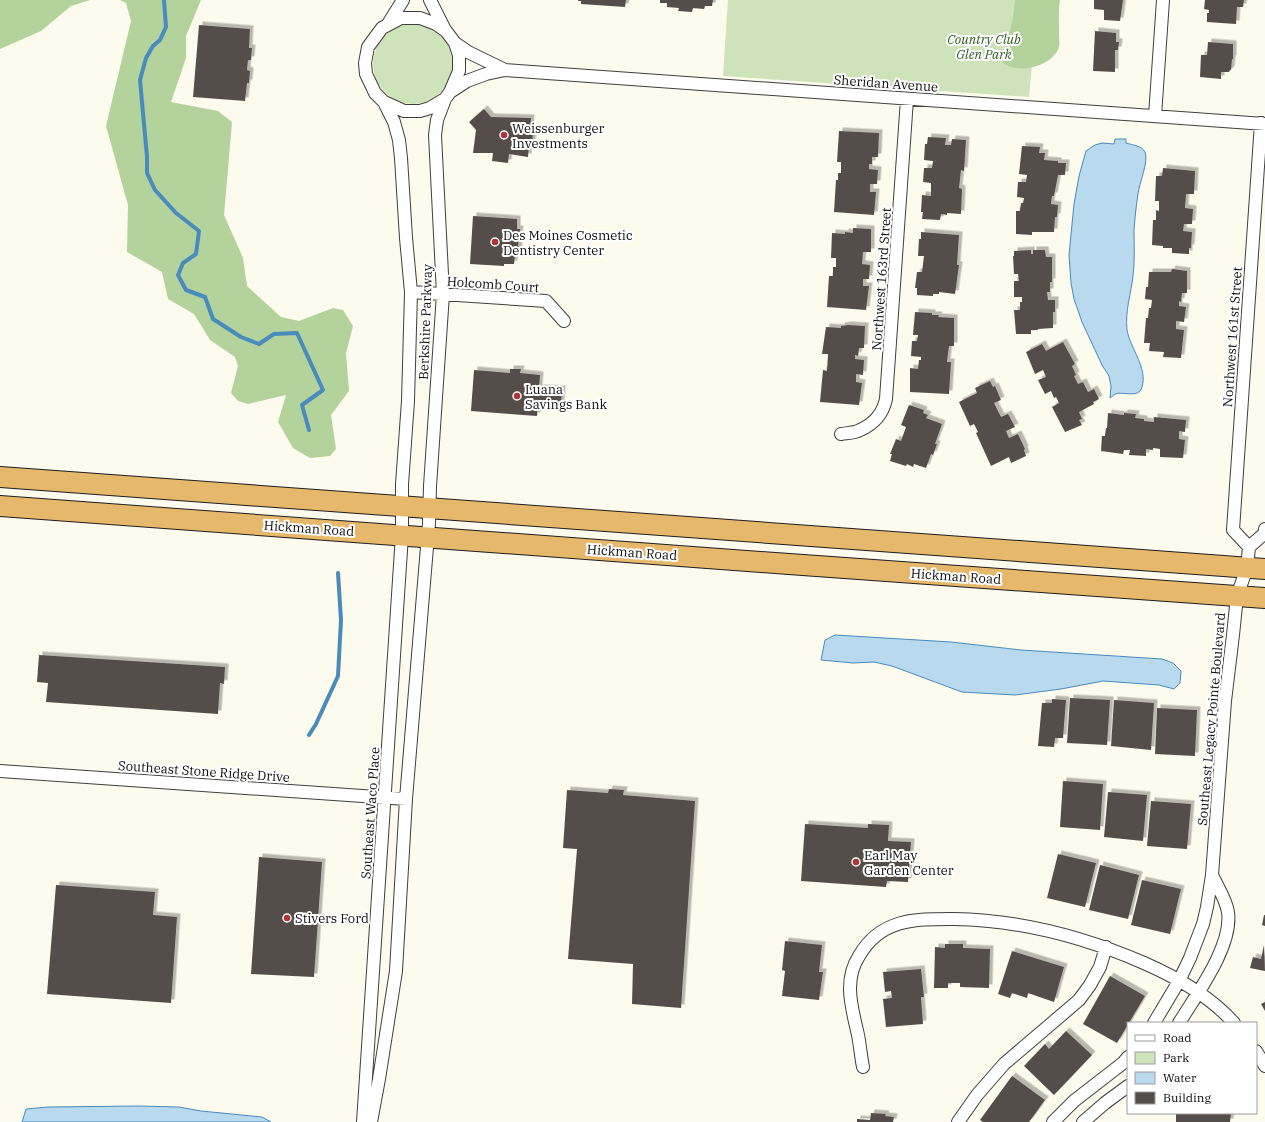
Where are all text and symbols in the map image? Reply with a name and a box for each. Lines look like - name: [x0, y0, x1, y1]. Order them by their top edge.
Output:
- park label: Country Club Glen Park: [947, 31, 1021, 63]
- street label: Sheridan Avenue: [833, 71, 939, 96]
- place label: Weissenburger Investments: [512, 120, 604, 152]
- marker: Weissenburger Investments: [499, 130, 509, 140]
- street label: Northwest 163rd Street: [868, 207, 895, 351]
- place label: Des Moines Cosmetic Dentistry Center: [503, 227, 633, 259]
- marker: Des Moines Cosmetic Dentistry Center: [490, 237, 500, 247]
- street label: Berkshire Parkway: [415, 264, 436, 380]
- street label: Northwest 161st Street: [1219, 266, 1246, 408]
- street label: Holcomb Court: [446, 273, 540, 296]
- place label: Luana Savings Bank: [525, 381, 607, 413]
- marker: Luana Savings Bank: [512, 391, 522, 401]
- street label: Hickman Road: [263, 517, 355, 540]
- street label: Hickman Road: [586, 541, 678, 564]
- street label: Hickman Road: [910, 565, 1002, 588]
- street label: Southeast Legacy Pointe Boulevard: [1194, 612, 1229, 826]
- street label: Southeast Waco Place: [357, 746, 384, 880]
- street label: Southeast Stone Ridge Drive: [117, 757, 290, 786]
- place label: Earl May Garden Center: [864, 847, 954, 879]
- marker: Earl May Garden Center: [851, 857, 861, 867]
- place label: Stivers Ford: [295, 910, 369, 927]
- marker: Stivers Ford: [282, 913, 292, 923]
- legend: [1127, 1022, 1257, 1114]
- text: Road: [1163, 1030, 1192, 1045]
- text: Park: [1163, 1050, 1189, 1065]
- text: Water: [1163, 1070, 1197, 1085]
- text: Building: [1163, 1090, 1211, 1105]

